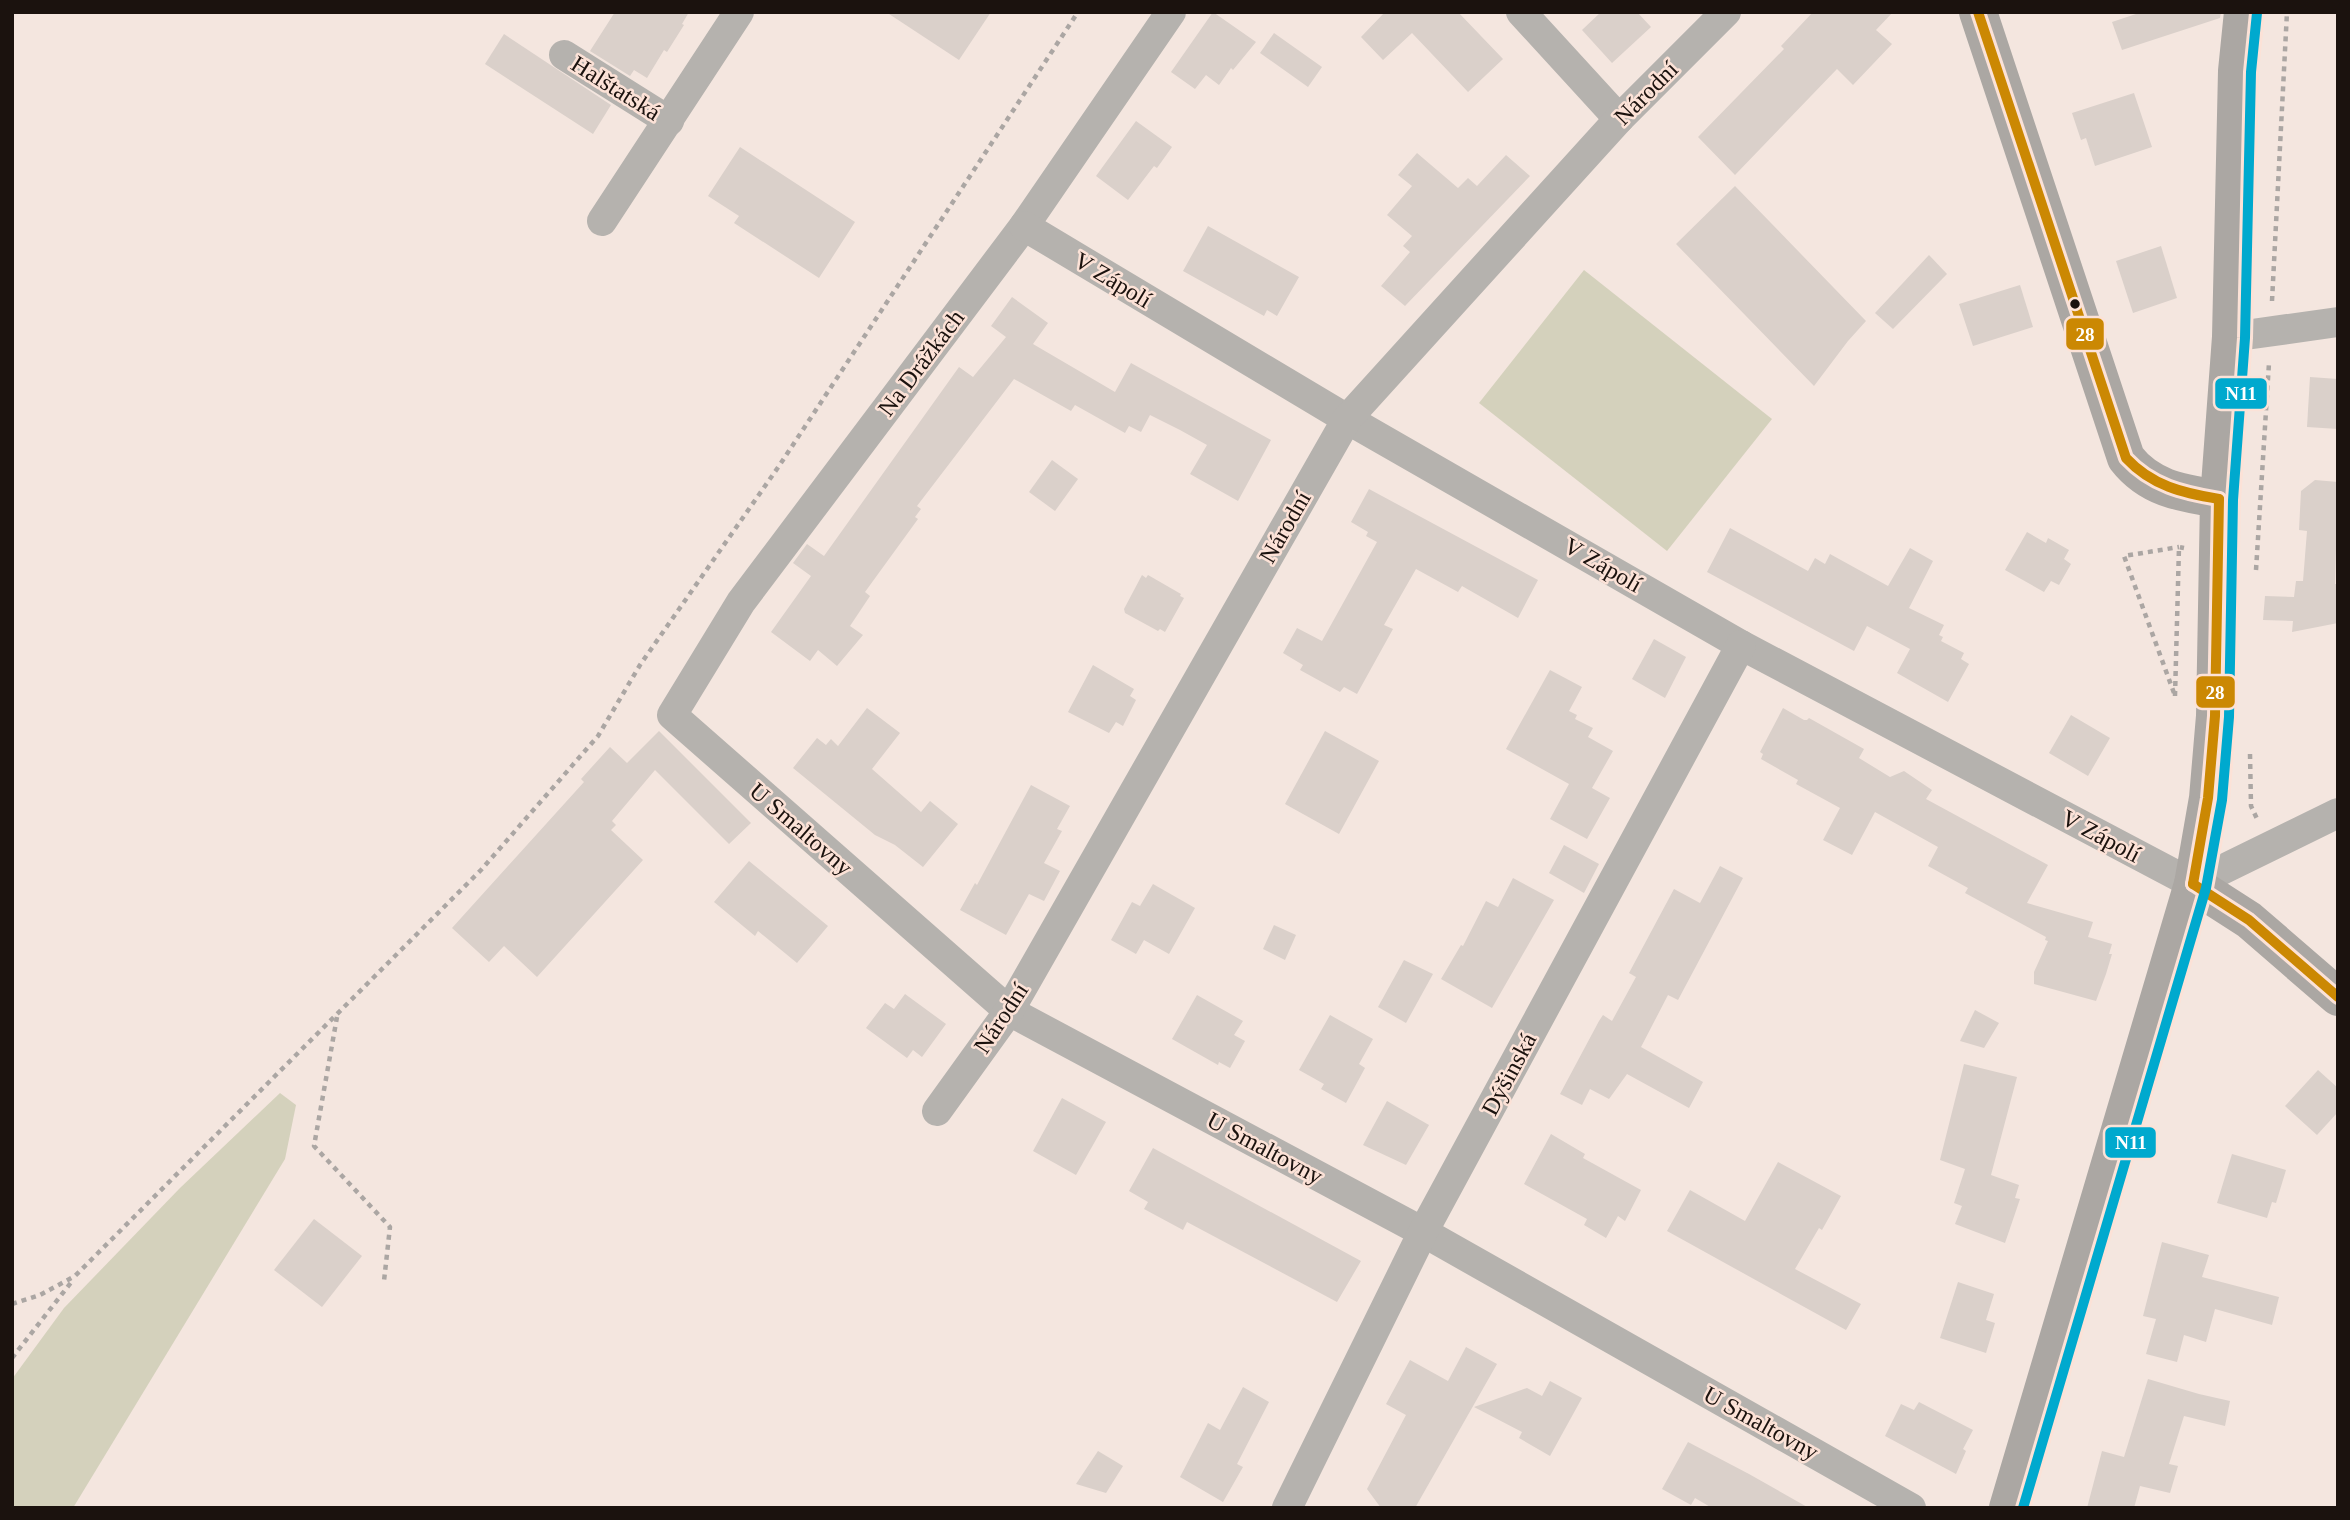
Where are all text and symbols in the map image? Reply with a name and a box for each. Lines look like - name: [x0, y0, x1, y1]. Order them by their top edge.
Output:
- street label: Halštatská: [567, 50, 666, 126]
- street label: Národní: [1609, 56, 1683, 130]
- street label: V Zápolí: [1070, 247, 1157, 313]
- unlabelled marker: [2068, 297, 2082, 311]
- street label: Na Drážkách: [873, 305, 969, 421]
- line badge: 28: [2065, 317, 2105, 351]
- text: 28: [2076, 324, 2095, 345]
- line badge: N11: [2214, 377, 2268, 410]
- text: N11: [2225, 383, 2257, 404]
- street label: Národní: [1254, 486, 1316, 568]
- street label: V Zápolí: [1559, 532, 1647, 598]
- line badge: 28: [2195, 675, 2236, 709]
- text: 28: [2206, 682, 2225, 703]
- street label: U Smaltovny: [744, 777, 858, 881]
- street label: V Zápolí: [2057, 804, 2145, 868]
- street label: Národní: [969, 978, 1033, 1058]
- street label: Dýšinská: [1477, 1028, 1542, 1120]
- street label: U Smaltovny: [1203, 1107, 1327, 1189]
- line badge: N11: [2104, 1126, 2157, 1159]
- text: N11: [2115, 1132, 2147, 1153]
- street label: U Smaltovny: [1699, 1381, 1823, 1465]

